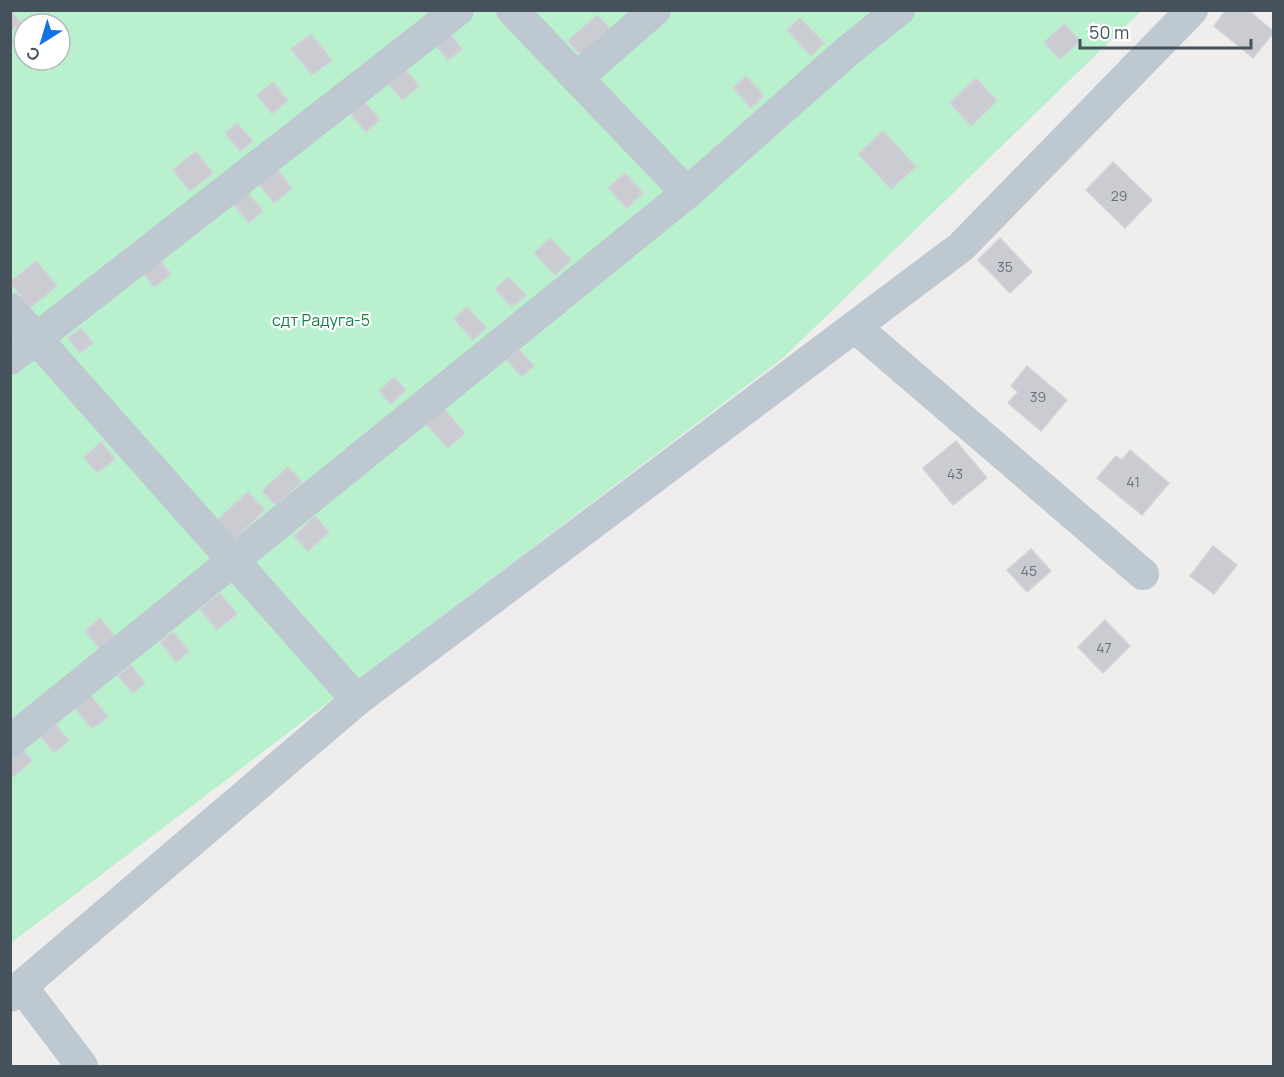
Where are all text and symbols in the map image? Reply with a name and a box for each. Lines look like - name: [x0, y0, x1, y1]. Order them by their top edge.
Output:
- north arrow: [12, 12, 72, 72]
- scale bar: [1080, 12, 1251, 50]
- text: 50 m: [1089, 20, 1129, 44]
- text: С: [21, 42, 44, 66]
- house number: 29: [1111, 186, 1127, 205]
- house number: 35: [997, 257, 1013, 276]
- park label: сдт Радуга-5: [272, 309, 370, 331]
- house number: 39: [1030, 387, 1046, 406]
- house number: 43: [947, 464, 963, 483]
- house number: 41: [1126, 472, 1140, 491]
- house number: 45: [1021, 561, 1037, 580]
- house number: 47: [1096, 638, 1112, 657]

